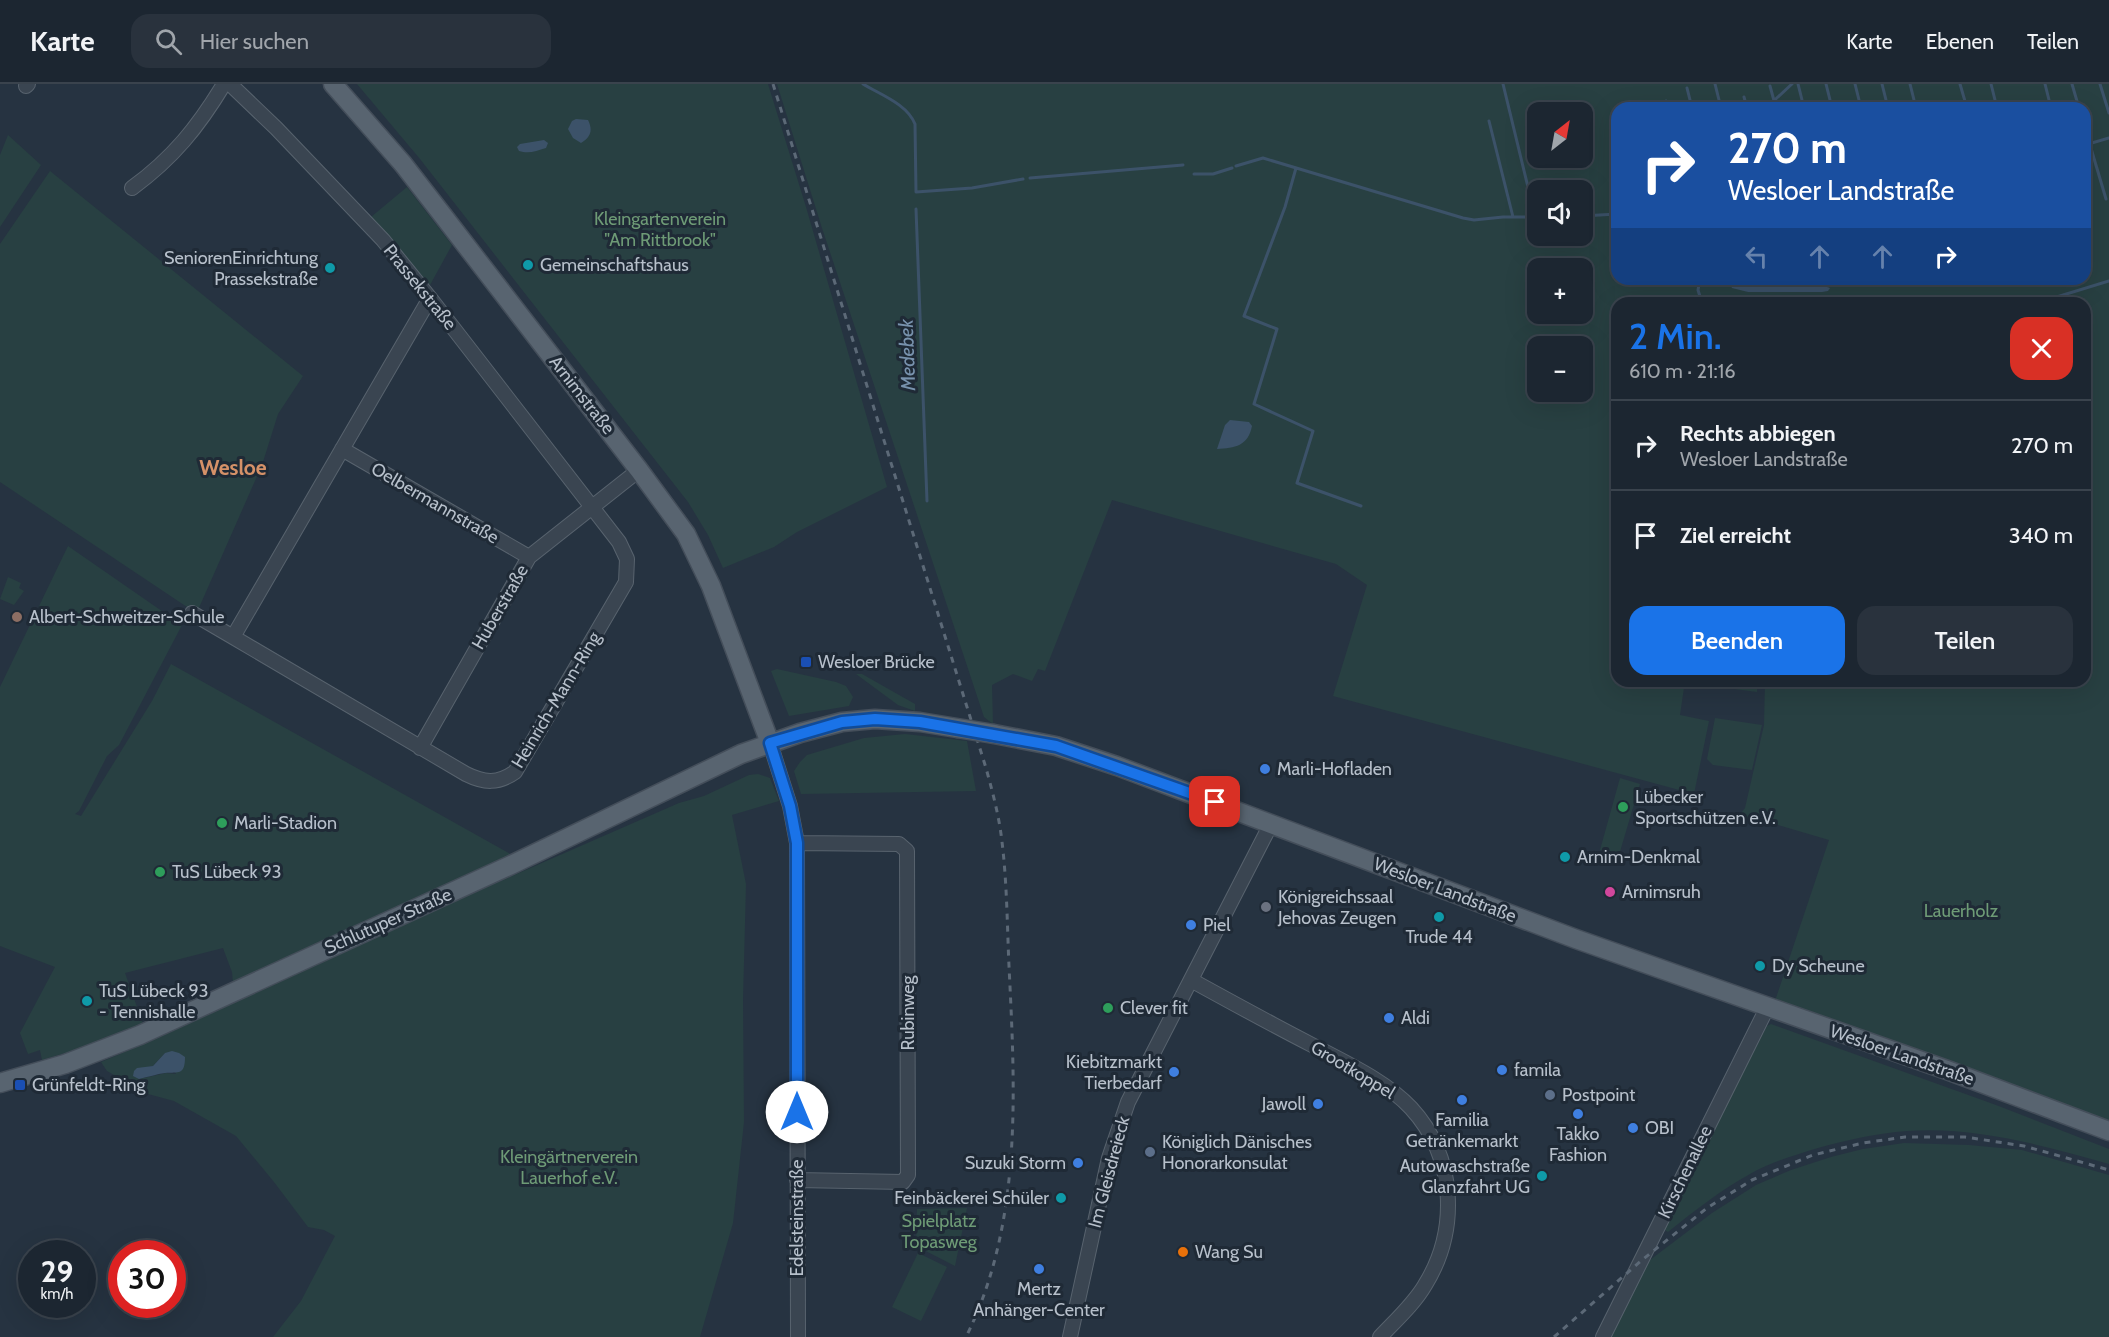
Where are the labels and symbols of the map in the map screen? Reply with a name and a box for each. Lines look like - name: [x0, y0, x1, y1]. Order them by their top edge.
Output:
- north arrow: [1527, 102, 1593, 168]
- park label: Kleingartenverein "Am Rittbrook": [594, 208, 726, 251]
- street label: Prassekstraße: [379, 240, 461, 334]
- place label: SeniorenEinrichtung Prassekstraße: [164, 247, 319, 290]
- place label: Gemeinschaftshaus: [540, 254, 689, 276]
- marker: Gemeinschaftshaus: [521, 258, 535, 272]
- marker: SeniorenEinrichtung Prassekstraße: [323, 261, 337, 275]
- water label: Medebek: [894, 317, 920, 392]
- street label: Arnimstraße: [544, 351, 620, 439]
- district label: Wesloe: [199, 455, 267, 480]
- street label: Oelbermannstraße: [367, 457, 503, 549]
- street label: Huberstraße: [467, 561, 533, 653]
- place label: Albert-Schweitzer-Schule: [29, 606, 224, 628]
- marker: Albert-Schweitzer-Schule: [10, 610, 24, 624]
- street label: Heinrich-Mann-Ring: [507, 627, 606, 772]
- place label: Wesloer Brücke: [818, 651, 935, 673]
- marker: Wesloer Brücke: [799, 655, 813, 669]
- place label: Marli-Hofladen: [1277, 758, 1392, 780]
- marker: Marli-Hofladen: [1258, 762, 1272, 776]
- pin: [1189, 776, 1240, 827]
- place label: Lübecker Sportschützen e.V.: [1635, 786, 1776, 829]
- marker: Lübecker Sportschützen e.V.: [1616, 800, 1630, 814]
- place label: Marli-Stadion: [234, 812, 337, 834]
- marker: Marli-Stadion: [215, 816, 229, 830]
- place label: Arnim-Denkmal: [1577, 846, 1701, 868]
- marker: Arnim-Denkmal: [1558, 850, 1572, 864]
- street label: Wesloer Landstraße: [1371, 853, 1519, 927]
- place label: TuS Lübeck 93: [172, 861, 282, 883]
- marker: TuS Lübeck 93: [153, 865, 167, 879]
- place label: Arnimsruh: [1622, 881, 1701, 903]
- street label: Schlutuper Straße: [321, 883, 455, 959]
- marker: Arnimsruh: [1603, 885, 1617, 899]
- place label: Königreichssaal Jehovas Zeugen: [1277, 886, 1396, 929]
- marker: Königreichssaal Jehovas Zeugen: [1259, 900, 1273, 914]
- park label: Lauerholz: [1924, 900, 1999, 922]
- marker: Trude 44: [1432, 910, 1446, 924]
- place label: Piel: [1203, 914, 1231, 936]
- marker: Piel: [1184, 918, 1198, 932]
- place label: Trude 44: [1405, 926, 1473, 948]
- place label: Dy Scheune: [1772, 955, 1865, 977]
- marker: Dy Scheune: [1753, 959, 1767, 973]
- street label: Rubinweg: [897, 974, 919, 1050]
- place label: TuS Lübeck 93 - Tennishalle: [99, 980, 209, 1023]
- marker: TuS Lübeck 93 - Tennishalle: [80, 994, 94, 1008]
- place label: Clever fit: [1120, 997, 1188, 1019]
- marker: Clever fit: [1101, 1001, 1115, 1015]
- place label: Aldi: [1401, 1007, 1430, 1029]
- marker: Aldi: [1382, 1011, 1396, 1025]
- street label: Wesloer Landstraße: [1827, 1020, 1977, 1090]
- street label: Grootkoppel: [1307, 1036, 1400, 1104]
- place label: Kiebitzmarkt Tierbedarf: [1066, 1051, 1162, 1094]
- place label: famila: [1514, 1059, 1561, 1081]
- marker: famila: [1495, 1063, 1509, 1077]
- marker: Kiebitzmarkt Tierbedarf: [1167, 1065, 1181, 1079]
- place label: Grünfeldt-Ring: [32, 1074, 147, 1096]
- marker: Grünfeldt-Ring: [13, 1078, 27, 1092]
- position arrow: [765, 1080, 829, 1144]
- place label: Postpoint: [1562, 1084, 1635, 1106]
- marker: Postpoint: [1543, 1088, 1557, 1102]
- place label: Jawoll: [1261, 1093, 1307, 1115]
- marker: Familia Getränkemarkt: [1455, 1093, 1469, 1107]
- marker: Jawoll: [1311, 1097, 1325, 1111]
- marker: Takko Fashion: [1571, 1107, 1585, 1121]
- place label: Familia Getränkemarkt: [1406, 1109, 1518, 1152]
- street label: Im Gleisdreieck: [1084, 1113, 1135, 1230]
- place label: OBI: [1645, 1117, 1674, 1139]
- marker: OBI: [1626, 1121, 1640, 1135]
- street label: Kirschenallee: [1653, 1122, 1717, 1222]
- place label: Takko Fashion: [1549, 1123, 1607, 1166]
- place label: Königlich Dänisches Honorarkonsulat: [1162, 1131, 1312, 1174]
- marker: Königlich Dänisches Honorarkonsulat: [1143, 1145, 1157, 1159]
- park label: Kleingärtnerverein Lauerhof e.V.: [500, 1146, 638, 1189]
- place label: Suzuki Storm: [965, 1152, 1066, 1174]
- place label: Autowaschstraße Glanzfahrt UG: [1400, 1155, 1530, 1198]
- marker: Suzuki Storm: [1071, 1156, 1085, 1170]
- street label: Edelsteinstraße: [786, 1160, 808, 1276]
- marker: Autowaschstraße Glanzfahrt UG: [1535, 1169, 1549, 1183]
- place label: Feinbäckerei Schüler: [894, 1187, 1049, 1209]
- marker: Feinbäckerei Schüler: [1054, 1191, 1068, 1205]
- park label: Spielplatz Topasweg: [901, 1210, 978, 1253]
- speed limit sign: 30: [108, 1240, 186, 1318]
- place label: Wang Su: [1195, 1241, 1263, 1263]
- marker: Wang Su: [1176, 1245, 1190, 1259]
- marker: Mertz Anhänger-Center: [1032, 1262, 1046, 1276]
- place label: Mertz Anhänger-Center: [973, 1278, 1105, 1321]

